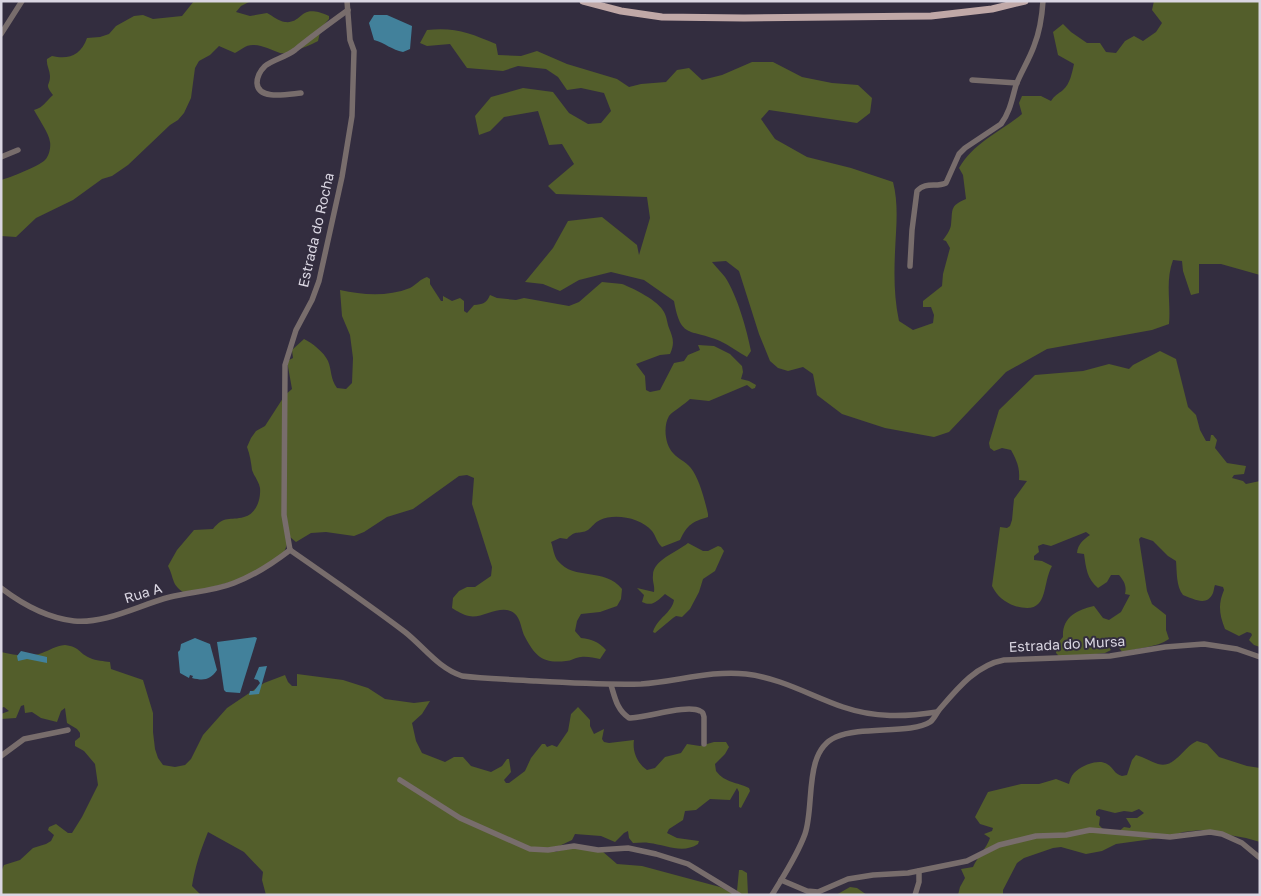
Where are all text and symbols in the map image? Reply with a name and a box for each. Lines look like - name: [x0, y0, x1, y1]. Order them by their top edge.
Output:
- street label: Estrada do Rocha: [294, 171, 337, 289]
- street label: Rua A: [122, 579, 164, 606]
- street label: Estrada do Mursa: [1008, 632, 1126, 655]

